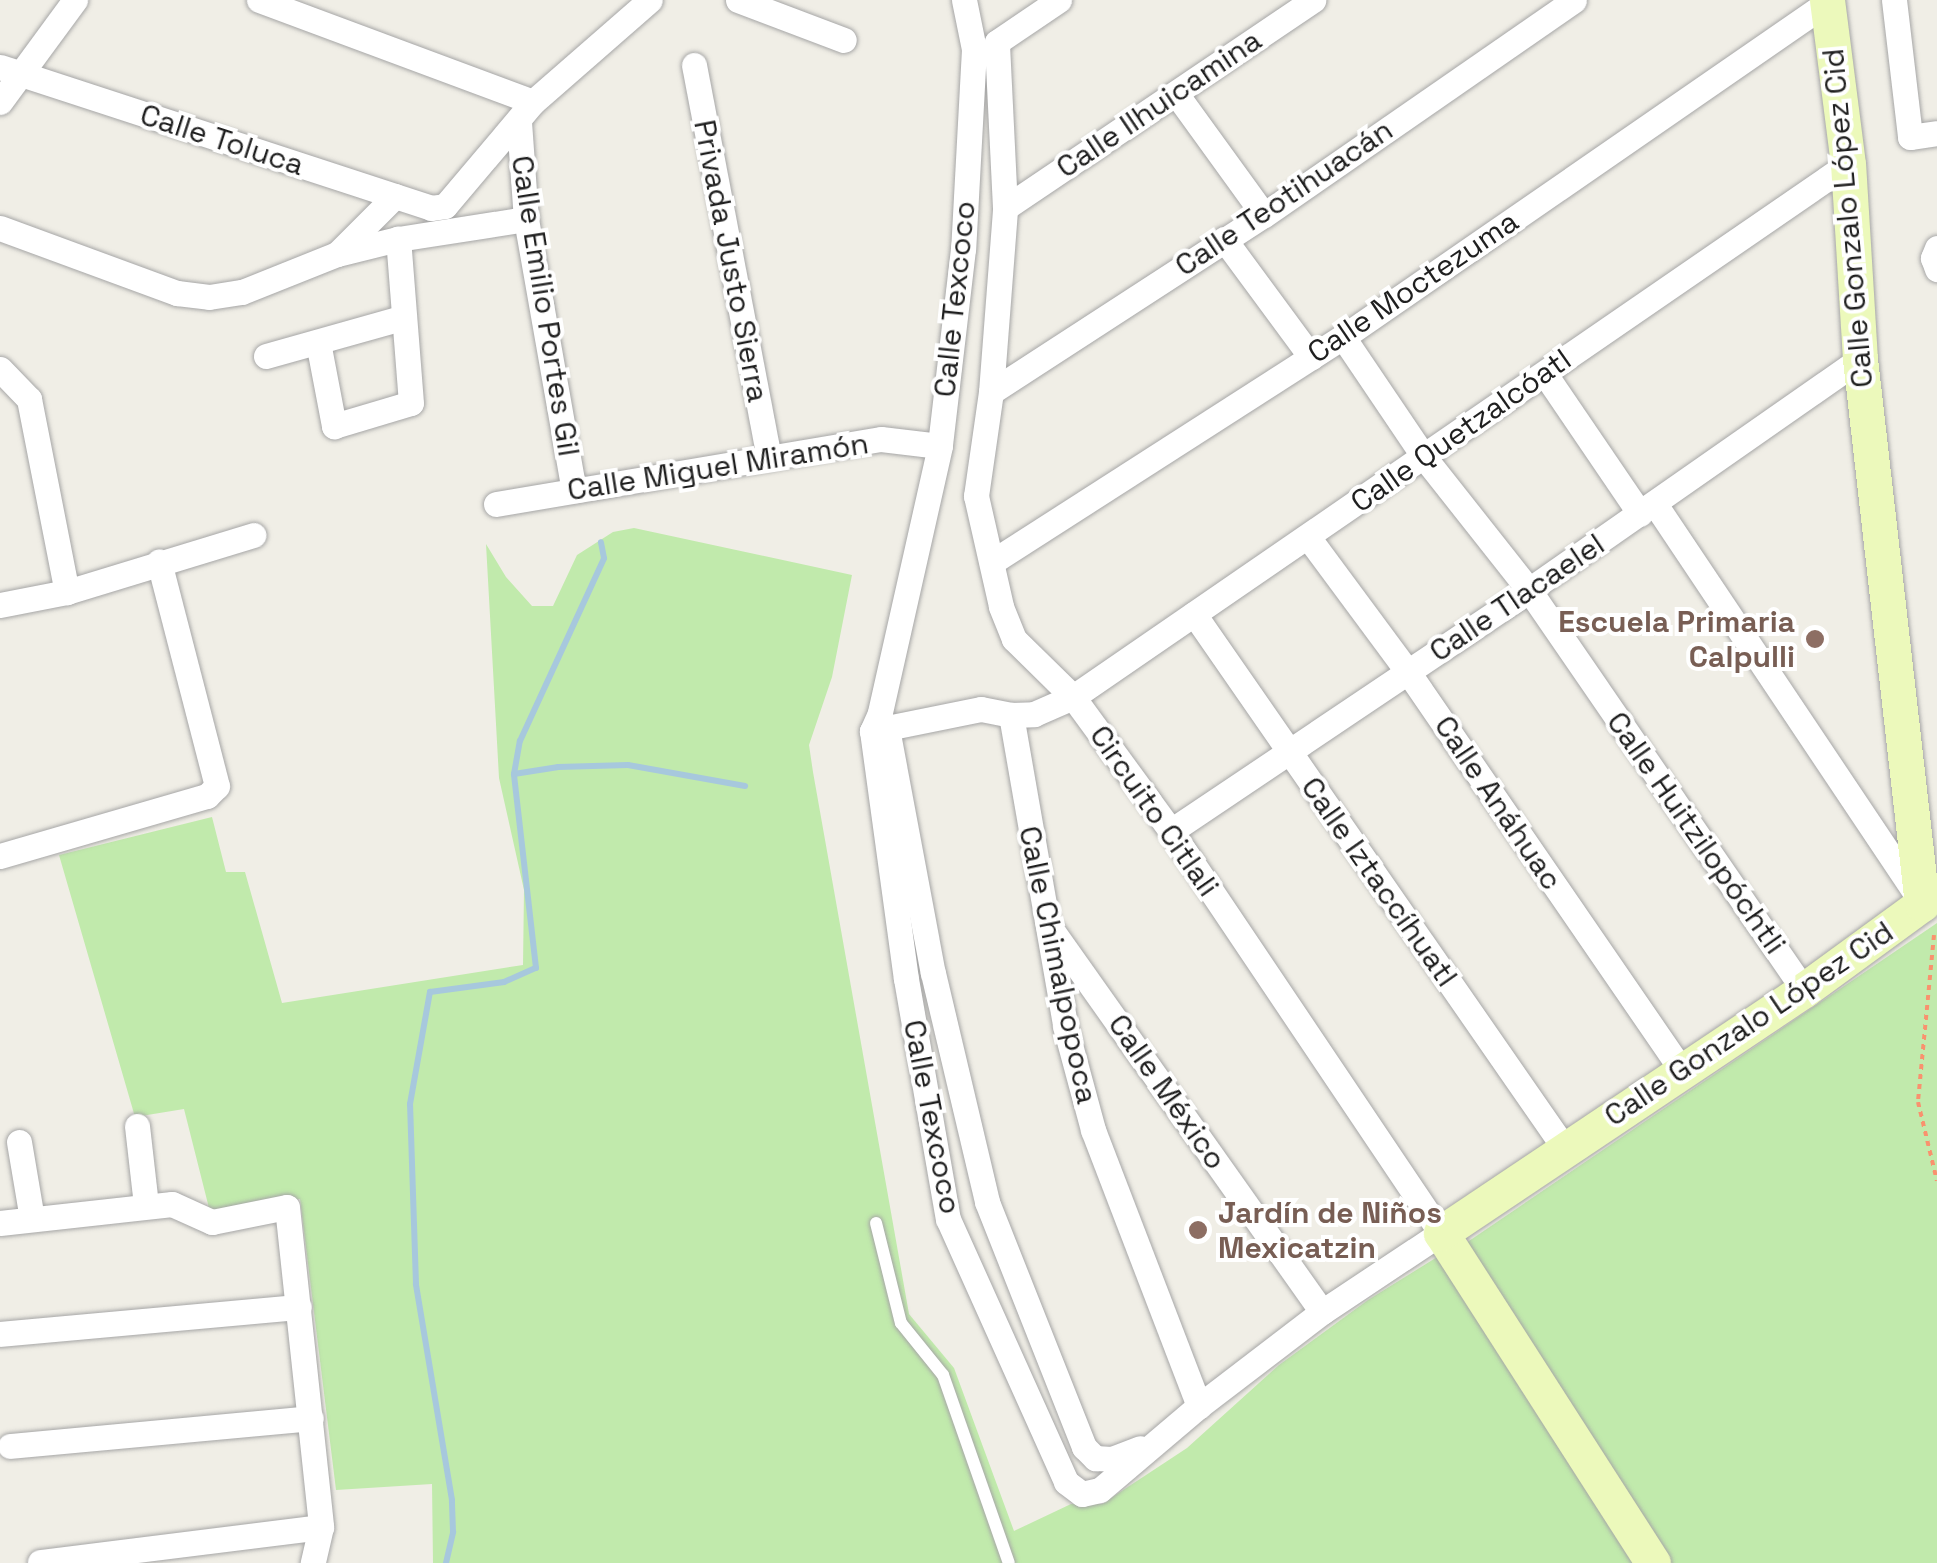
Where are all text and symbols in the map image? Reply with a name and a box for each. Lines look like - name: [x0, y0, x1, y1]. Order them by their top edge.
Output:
- street label: Calle Ilhuicamina: [1050, 22, 1268, 186]
- street label: Calle Gonzalo López Cid: [1815, 47, 1881, 389]
- street label: Calle Toluca: [135, 96, 309, 184]
- street label: Calle Teotihuacán: [1168, 112, 1400, 284]
- street label: Privada Justo Sierra: [686, 117, 776, 405]
- street label: Calle Emilio Portes Gil: [503, 153, 587, 459]
- street label: Calle Texcoco: [927, 199, 983, 399]
- street label: Calle Moctezuma: [1301, 203, 1525, 371]
- street label: Calle Quetzalcóatl: [1344, 342, 1578, 520]
- street label: Calle Miguel Miramón: [565, 425, 871, 509]
- street label: Calle Tlacaelel: [1423, 526, 1611, 670]
- place label: Escuela Primaria Calpulli: [1558, 604, 1795, 674]
- marker: Escuela Primaria Calpulli: [1804, 628, 1826, 650]
- street label: Calle Huitzilopóchtli: [1599, 705, 1793, 961]
- street label: Calle Anáhuac: [1426, 709, 1570, 897]
- street label: Circuito Citlali: [1082, 719, 1226, 903]
- street label: Calle Iztaccíhuatl: [1293, 770, 1465, 994]
- street label: Calle Chimalpopoca: [1011, 823, 1105, 1107]
- street label: Calle Gonzalo López Cid: [1598, 914, 1900, 1134]
- street label: Calle México: [1100, 1008, 1234, 1176]
- street label: Calle Texcoco: [895, 1016, 969, 1218]
- place label: Jardín de Niños Mexicatzin: [1218, 1195, 1442, 1266]
- marker: Jardín de Niños Mexicatzin: [1187, 1219, 1209, 1241]

